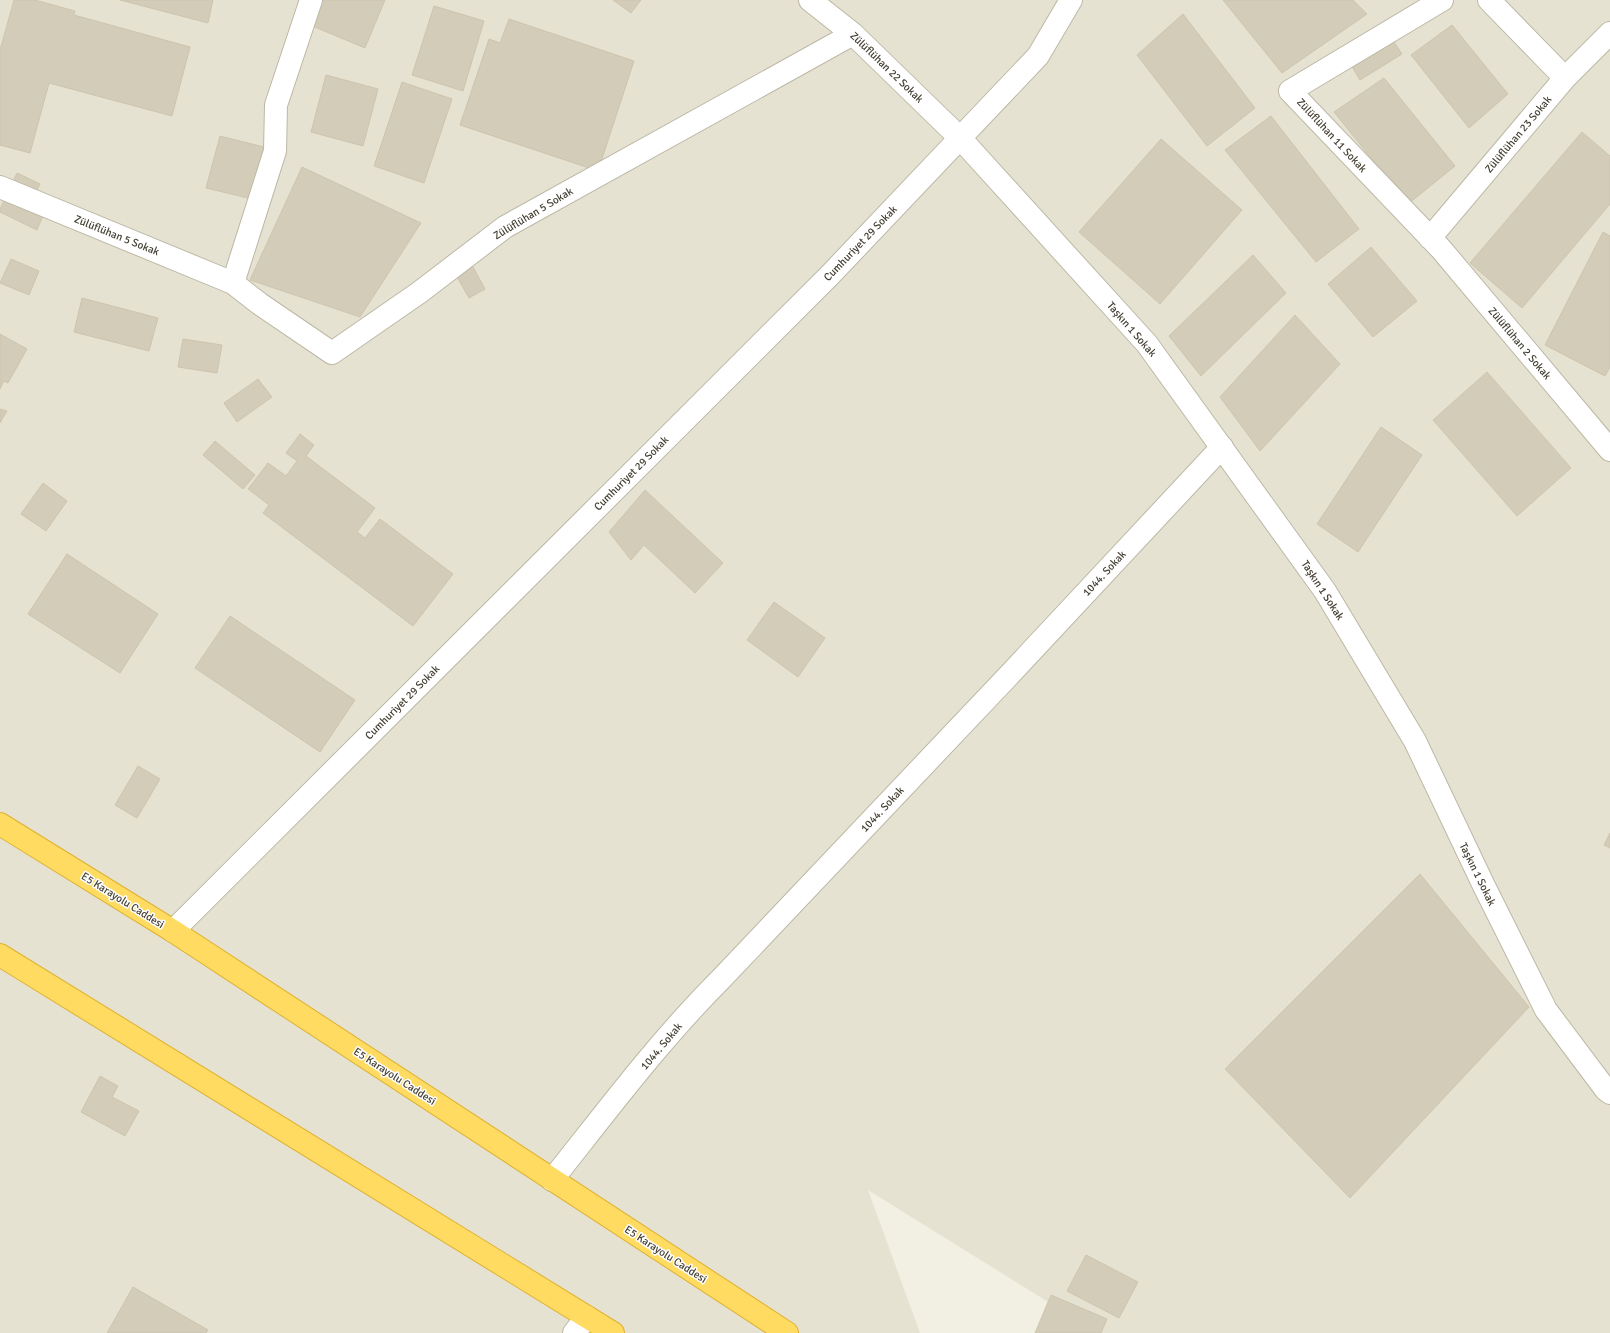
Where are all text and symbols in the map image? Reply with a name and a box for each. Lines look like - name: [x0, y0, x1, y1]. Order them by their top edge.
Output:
- street label: Zülüflühan 22 Sokak: [847, 29, 926, 106]
- street label: Zülüflühan 23 Sokak: [1482, 93, 1555, 175]
- street label: Zülüflühan 11 Sokak: [1294, 96, 1370, 175]
- street label: Zülüflühan 5 Sokak: [491, 184, 576, 242]
- street label: Cumhuriyet 29 Sokak: [821, 203, 900, 284]
- street label: Zülüflühan 5 Sokak: [72, 212, 162, 259]
- street label: Taşkın 1 Sokak: [1104, 299, 1159, 360]
- street label: Zülüflühan 2 Sokak: [1486, 304, 1554, 383]
- street label: Cumhuriyet 29 Sokak: [591, 433, 672, 513]
- street label: 1044. Sokak: [1080, 548, 1129, 599]
- street label: Taşkın 1 Sokak: [1298, 558, 1347, 623]
- street label: Cumhuriyet 29 Sokak: [362, 662, 443, 742]
- street label: 1044. Sokak: [858, 784, 907, 835]
- street label: Taşkın 1 Sokak: [1457, 841, 1499, 908]
- street label: E5 Karayolu Caddesi: [79, 870, 167, 931]
- street label: 1044. Sokak: [638, 1020, 685, 1073]
- street label: E5 Karayolu Caddesi: [351, 1045, 438, 1108]
- street label: E5 Karayolu Caddesi: [622, 1223, 709, 1286]

